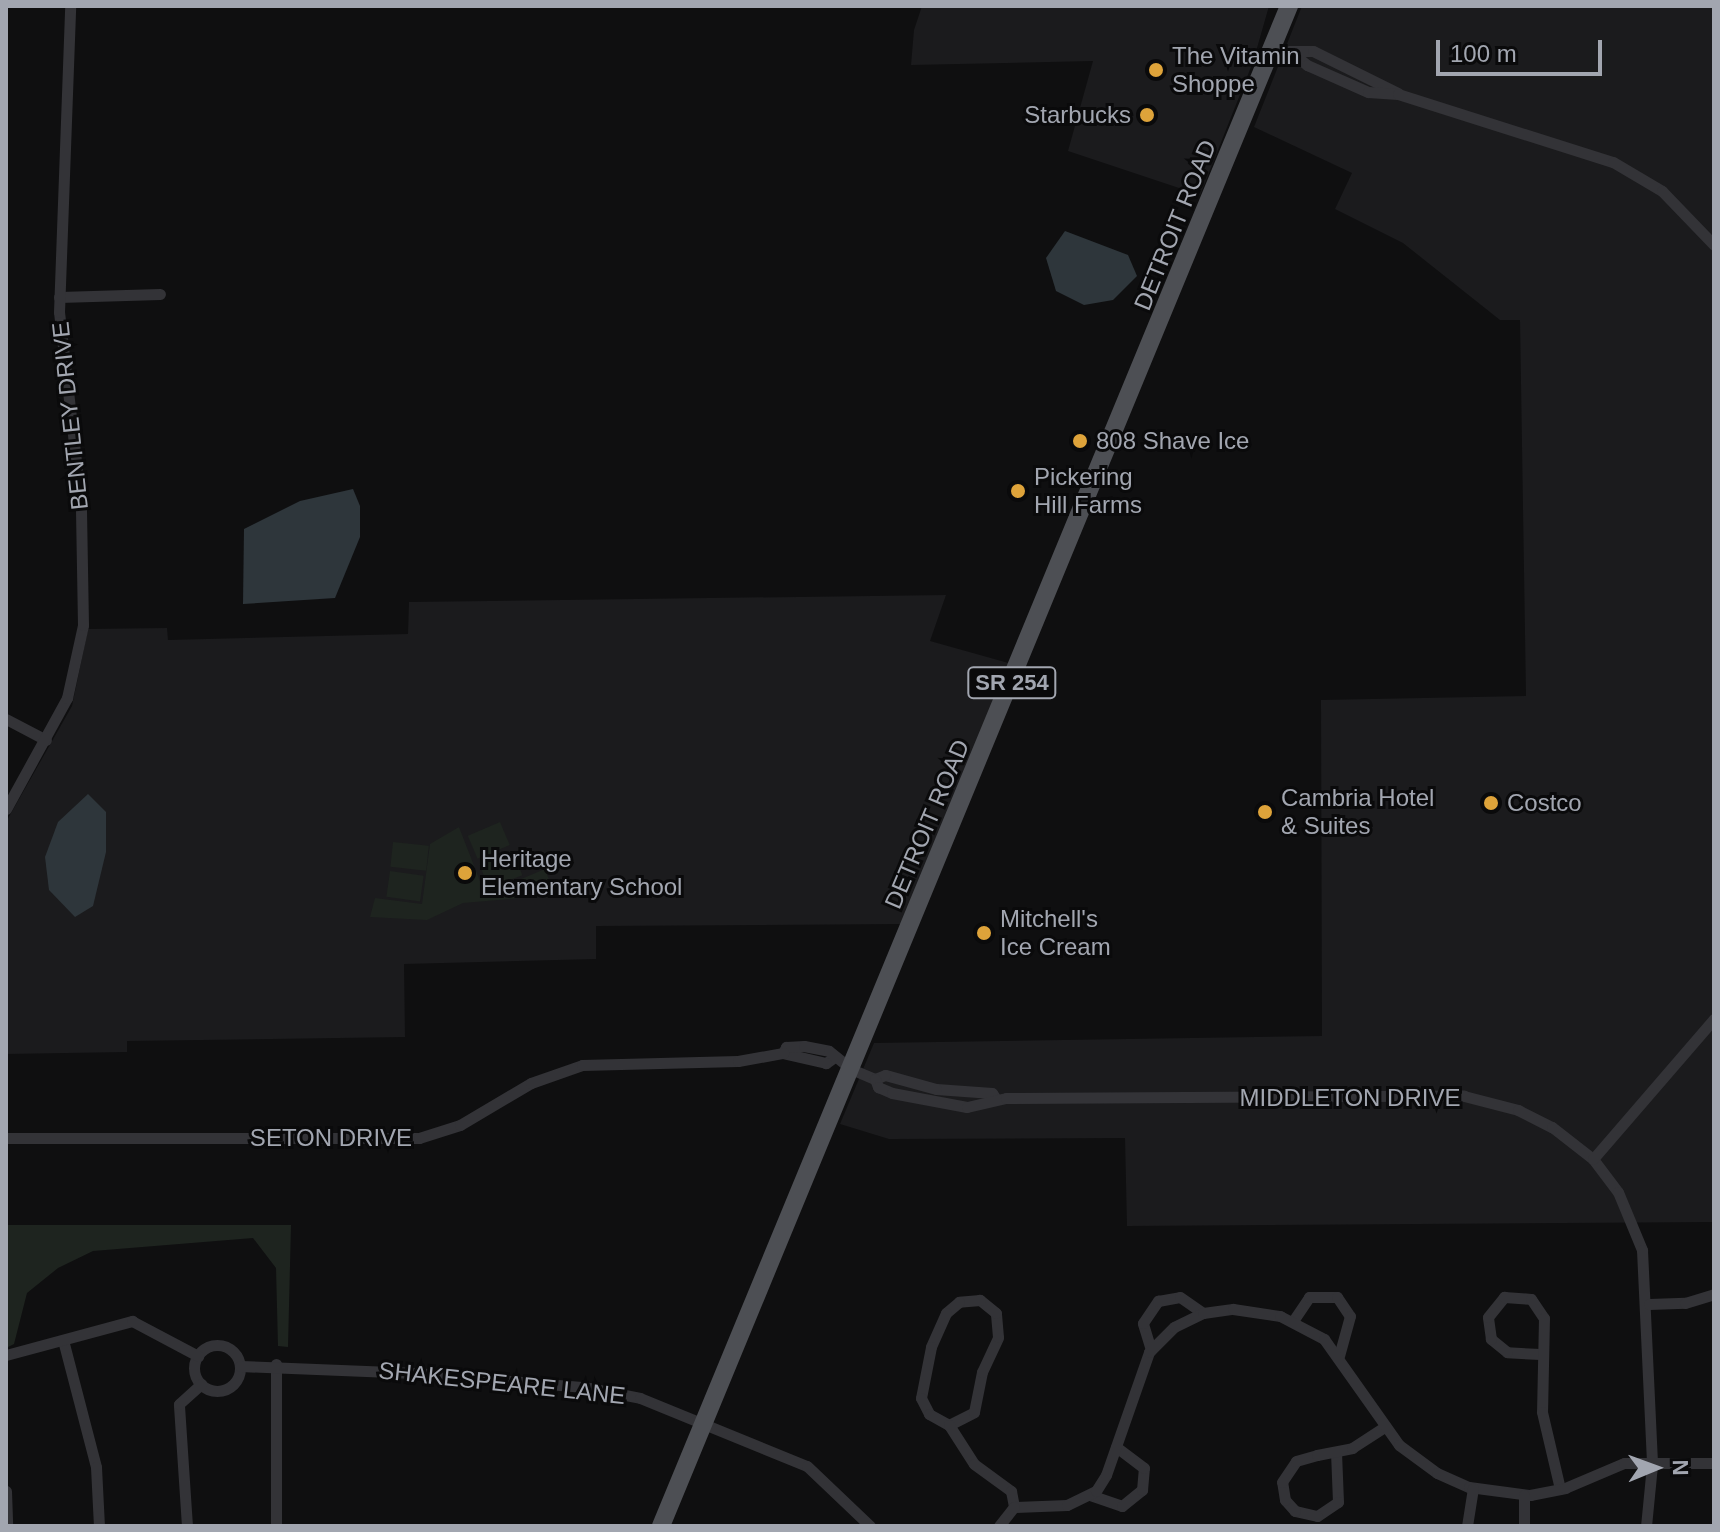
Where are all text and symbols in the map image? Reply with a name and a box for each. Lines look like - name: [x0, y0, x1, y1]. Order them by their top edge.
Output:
- scale bar: [1440, 24, 1606, 74]
- text: 100 m: [1450, 40, 1517, 67]
- place label: The Vitamin Shoppe: [1172, 42, 1300, 98]
- marker: The Vitamin Shoppe: [1147, 61, 1165, 79]
- place label: Starbucks: [1024, 101, 1131, 129]
- marker: Starbucks: [1138, 106, 1156, 124]
- street label: DETROIT ROAD: [1128, 136, 1222, 314]
- street label: BENTLEY DRIVE: [46, 320, 94, 512]
- place label: 808 Shave Ice: [1096, 427, 1249, 455]
- marker: 808 Shave Ice: [1071, 432, 1089, 450]
- place label: Pickering Hill Farms: [1034, 463, 1142, 519]
- marker: Pickering Hill Farms: [1009, 482, 1027, 500]
- road number: SR 254: [966, 665, 1058, 701]
- street label: DETROIT ROAD: [878, 735, 976, 913]
- place label: Cambria Hotel & Suites: [1281, 784, 1434, 840]
- place label: Costco: [1507, 789, 1582, 817]
- marker: Costco: [1482, 794, 1500, 812]
- marker: Cambria Hotel & Suites: [1256, 803, 1274, 821]
- place label: Heritage Elementary School: [481, 845, 682, 901]
- marker: Heritage Elementary School: [456, 864, 474, 882]
- place label: Mitchell's Ice Cream: [1000, 905, 1111, 961]
- marker: Mitchell's Ice Cream: [975, 924, 993, 942]
- street label: MIDDLETON DRIVE: [1240, 1084, 1460, 1112]
- street label: SETON DRIVE: [250, 1124, 412, 1152]
- street label: SHAKESPEARE LANE: [377, 1356, 627, 1410]
- north arrow: [1616, 1428, 1696, 1508]
- text: N: [1668, 1459, 1693, 1476]

